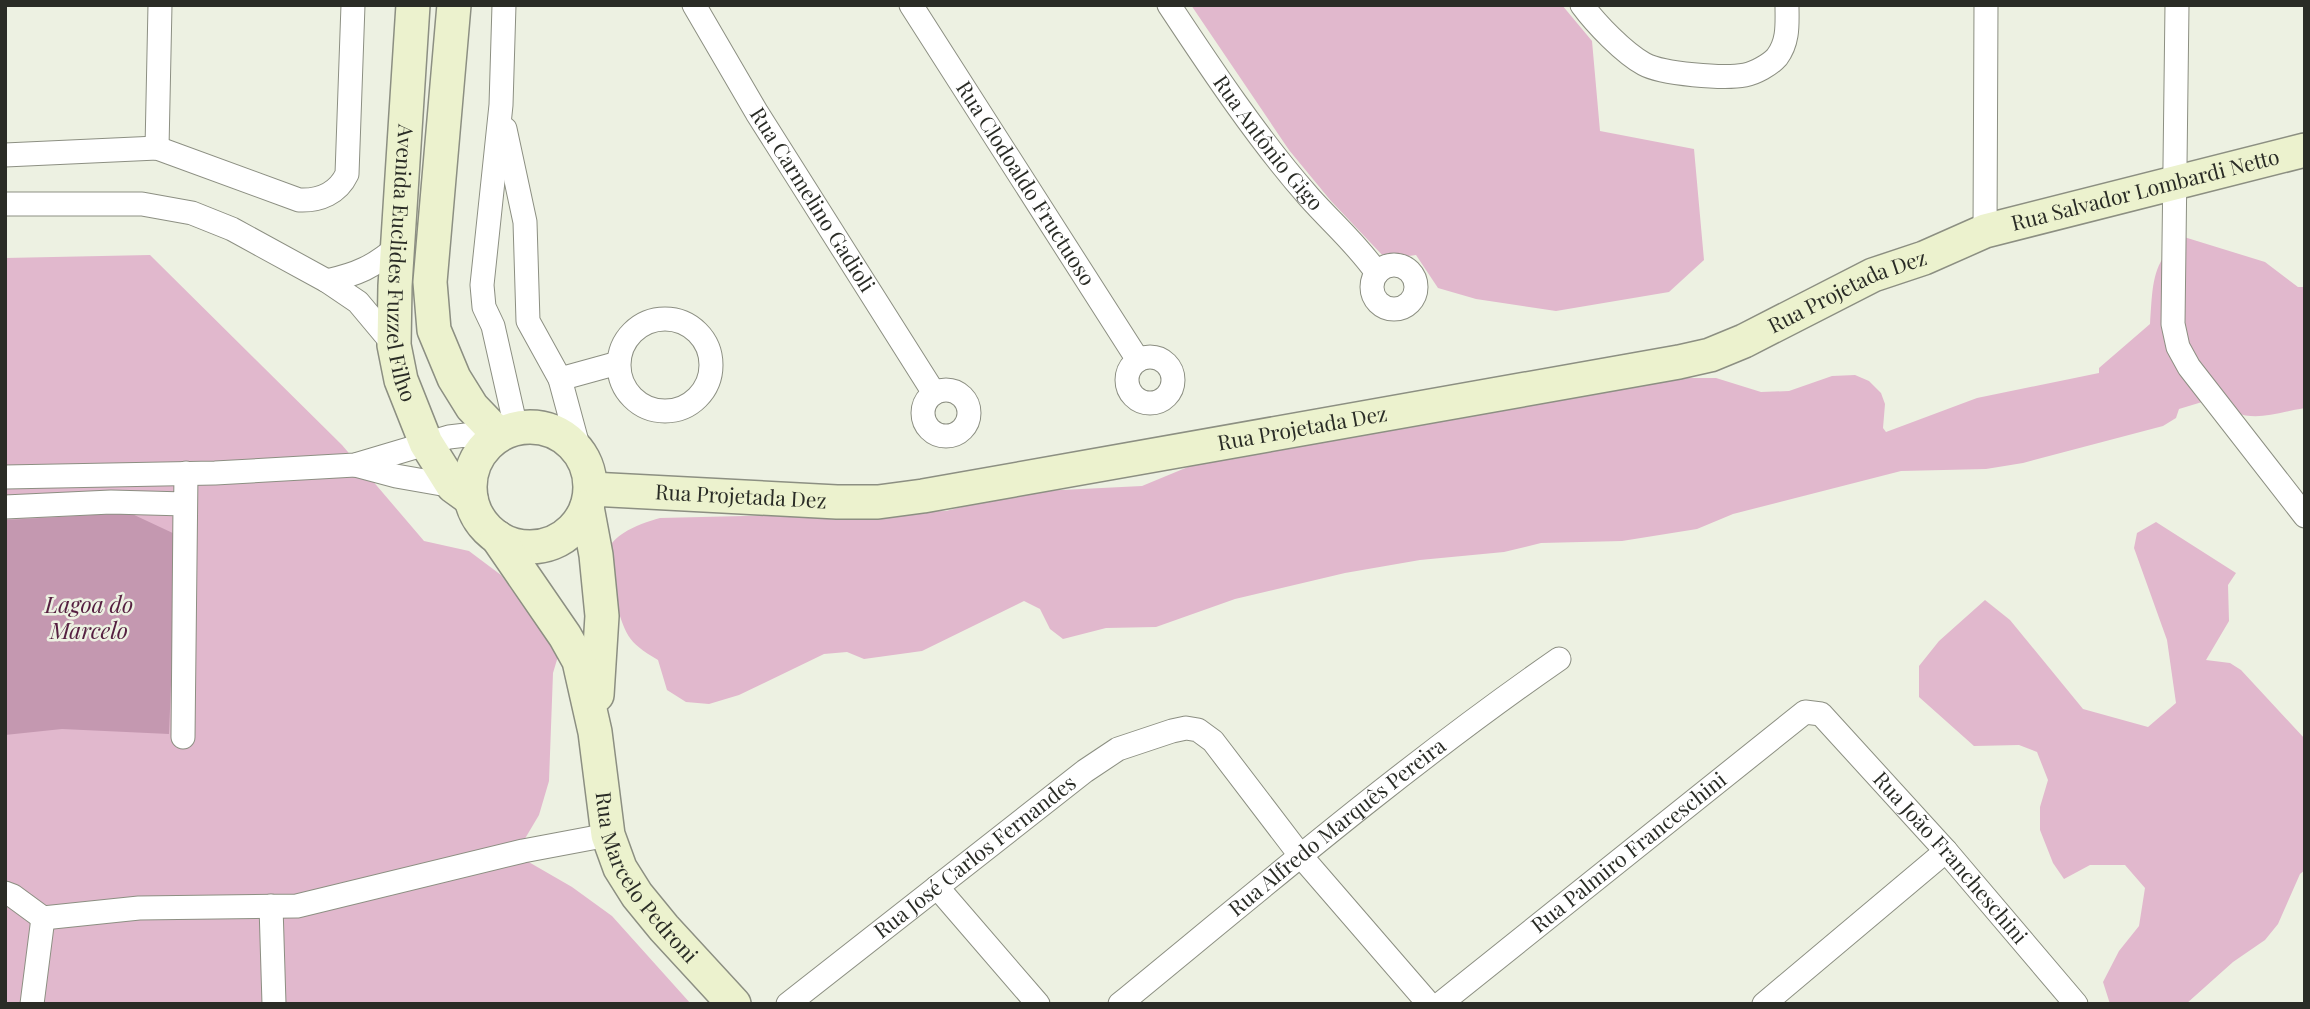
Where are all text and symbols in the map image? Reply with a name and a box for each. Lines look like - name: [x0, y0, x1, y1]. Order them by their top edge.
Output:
- street label: Rua Antônio Gigo: [1208, 69, 1330, 216]
- street label: Rua Clodoaldo Fructuoso: [951, 75, 1103, 290]
- street label: Rua Carmelino Gadioli: [745, 101, 883, 297]
- street label: Avenida Euclides Fuzzel Filho: [382, 122, 424, 405]
- street label: Rua Salvador Lombardi Netto: [2008, 141, 2282, 236]
- street label: Rua Projetada Dez: [1763, 242, 1930, 338]
- street label: Rua Projetada Dez: [1215, 398, 1389, 456]
- street label: Rua Projetada Dez: [654, 476, 827, 513]
- water label: Lagoa do Marcelo: [44, 588, 133, 645]
- street label: Rua Alfredo Marquês Pereira: [1222, 730, 1451, 921]
- street label: Rua Palmiro Franceschini: [1524, 765, 1731, 938]
- street label: Rua João Francheschini: [1868, 765, 2035, 949]
- street label: Rua José Carlos Fernandes: [867, 767, 1081, 944]
- street label: Rua Marcelo Pedroni: [591, 790, 705, 968]

